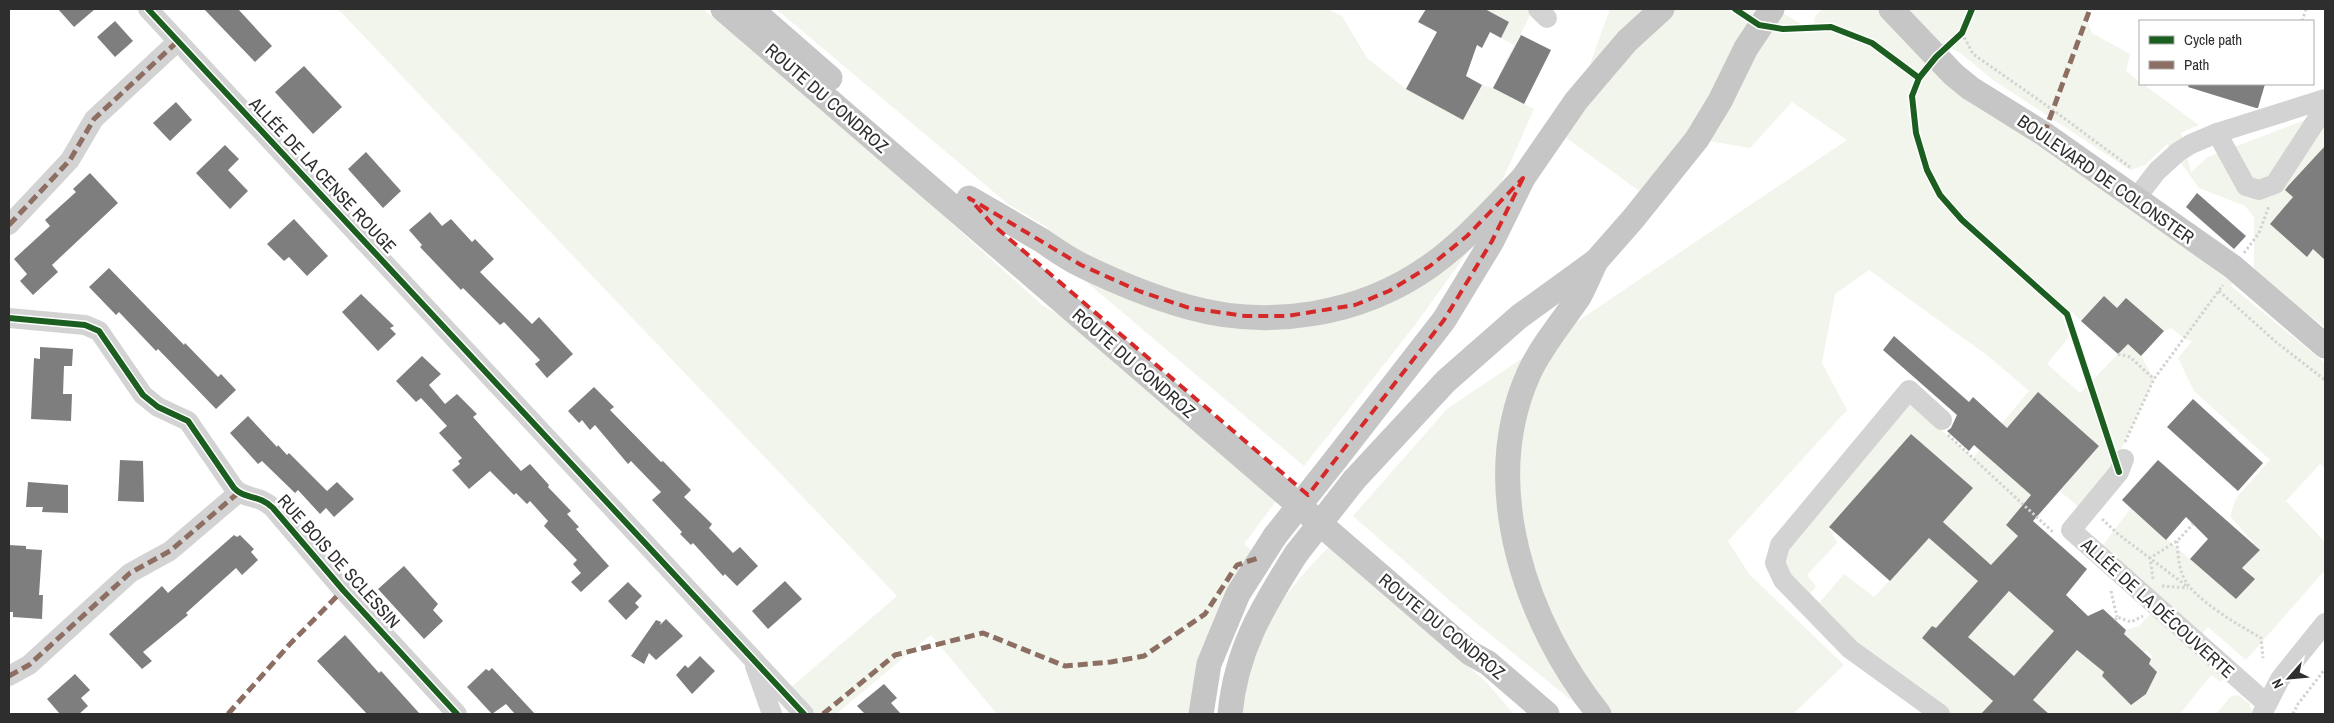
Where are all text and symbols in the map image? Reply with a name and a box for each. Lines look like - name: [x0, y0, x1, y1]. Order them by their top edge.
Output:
- legend: [2139, 20, 2314, 85]
- text: Cycle path: [2184, 29, 2242, 50]
- street label: ROUTE DU CONDROZ: [760, 37, 894, 159]
- text: Path: [2184, 54, 2209, 75]
- street label: ALLÉE DE LA CENSE ROUGE: [243, 91, 402, 259]
- street label: BOULEVARD DE COLONSTER: [2013, 108, 2200, 250]
- street label: ROUTE DU CONDROZ: [1067, 302, 1201, 424]
- street label: RUE BOIS DE SCLESSIN: [272, 489, 406, 633]
- street label: ALLÉE DE LA DÉCOUVERTE: [2075, 532, 2240, 684]
- street label: ROUTE DU CONDROZ: [1374, 567, 1510, 685]
- north arrow: [2264, 653, 2314, 703]
- text: N: [2268, 676, 2287, 692]

